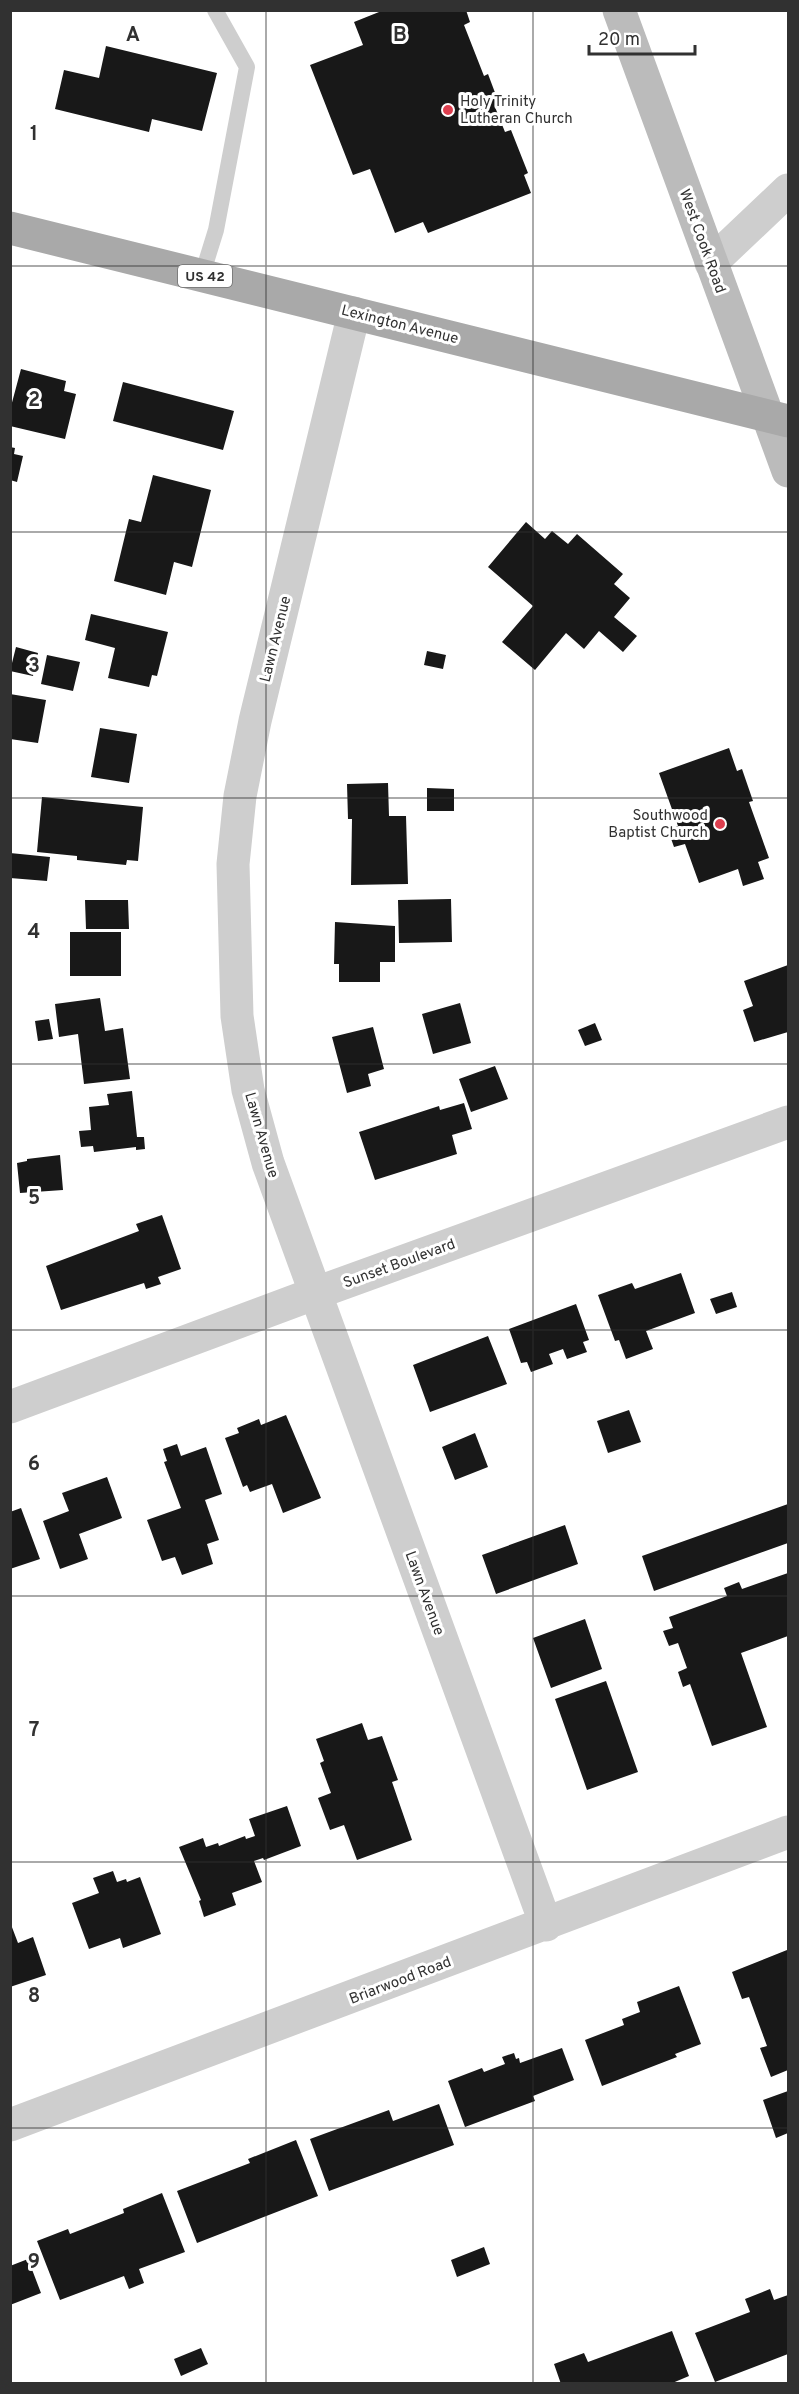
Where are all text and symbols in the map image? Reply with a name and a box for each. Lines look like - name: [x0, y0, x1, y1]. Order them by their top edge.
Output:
- scale bar: [589, 18, 696, 56]
- text: A: [126, 23, 140, 49]
- text: B: [393, 23, 407, 49]
- text: 20 m: [598, 29, 640, 52]
- place label: Holy Trinity Lutheran Church: [460, 93, 573, 129]
- marker: Holy Trinity Lutheran Church: [441, 103, 455, 117]
- text: 1: [30, 122, 38, 148]
- street label: West Cook Road: [674, 187, 729, 296]
- road number: US 42: [178, 265, 232, 287]
- street label: Lexington Avenue: [339, 302, 460, 349]
- text: 2: [28, 388, 40, 414]
- street label: Lawn Avenue: [257, 594, 296, 685]
- text: 3: [28, 654, 40, 680]
- place label: Southwood Baptist Church: [608, 807, 708, 843]
- marker: Southwood Baptist Church: [713, 817, 727, 831]
- text: 4: [28, 920, 40, 946]
- street label: Lawn Avenue: [239, 1090, 282, 1181]
- text: 5: [28, 1186, 40, 1212]
- street label: Sunset Boulevard: [341, 1235, 458, 1293]
- text: 6: [28, 1452, 40, 1478]
- street label: Lawn Avenue: [400, 1549, 448, 1638]
- text: 7: [29, 1718, 39, 1744]
- street label: Briarwood Road: [347, 1953, 454, 2010]
- text: 8: [28, 1984, 40, 2010]
- text: 9: [28, 2250, 40, 2276]

